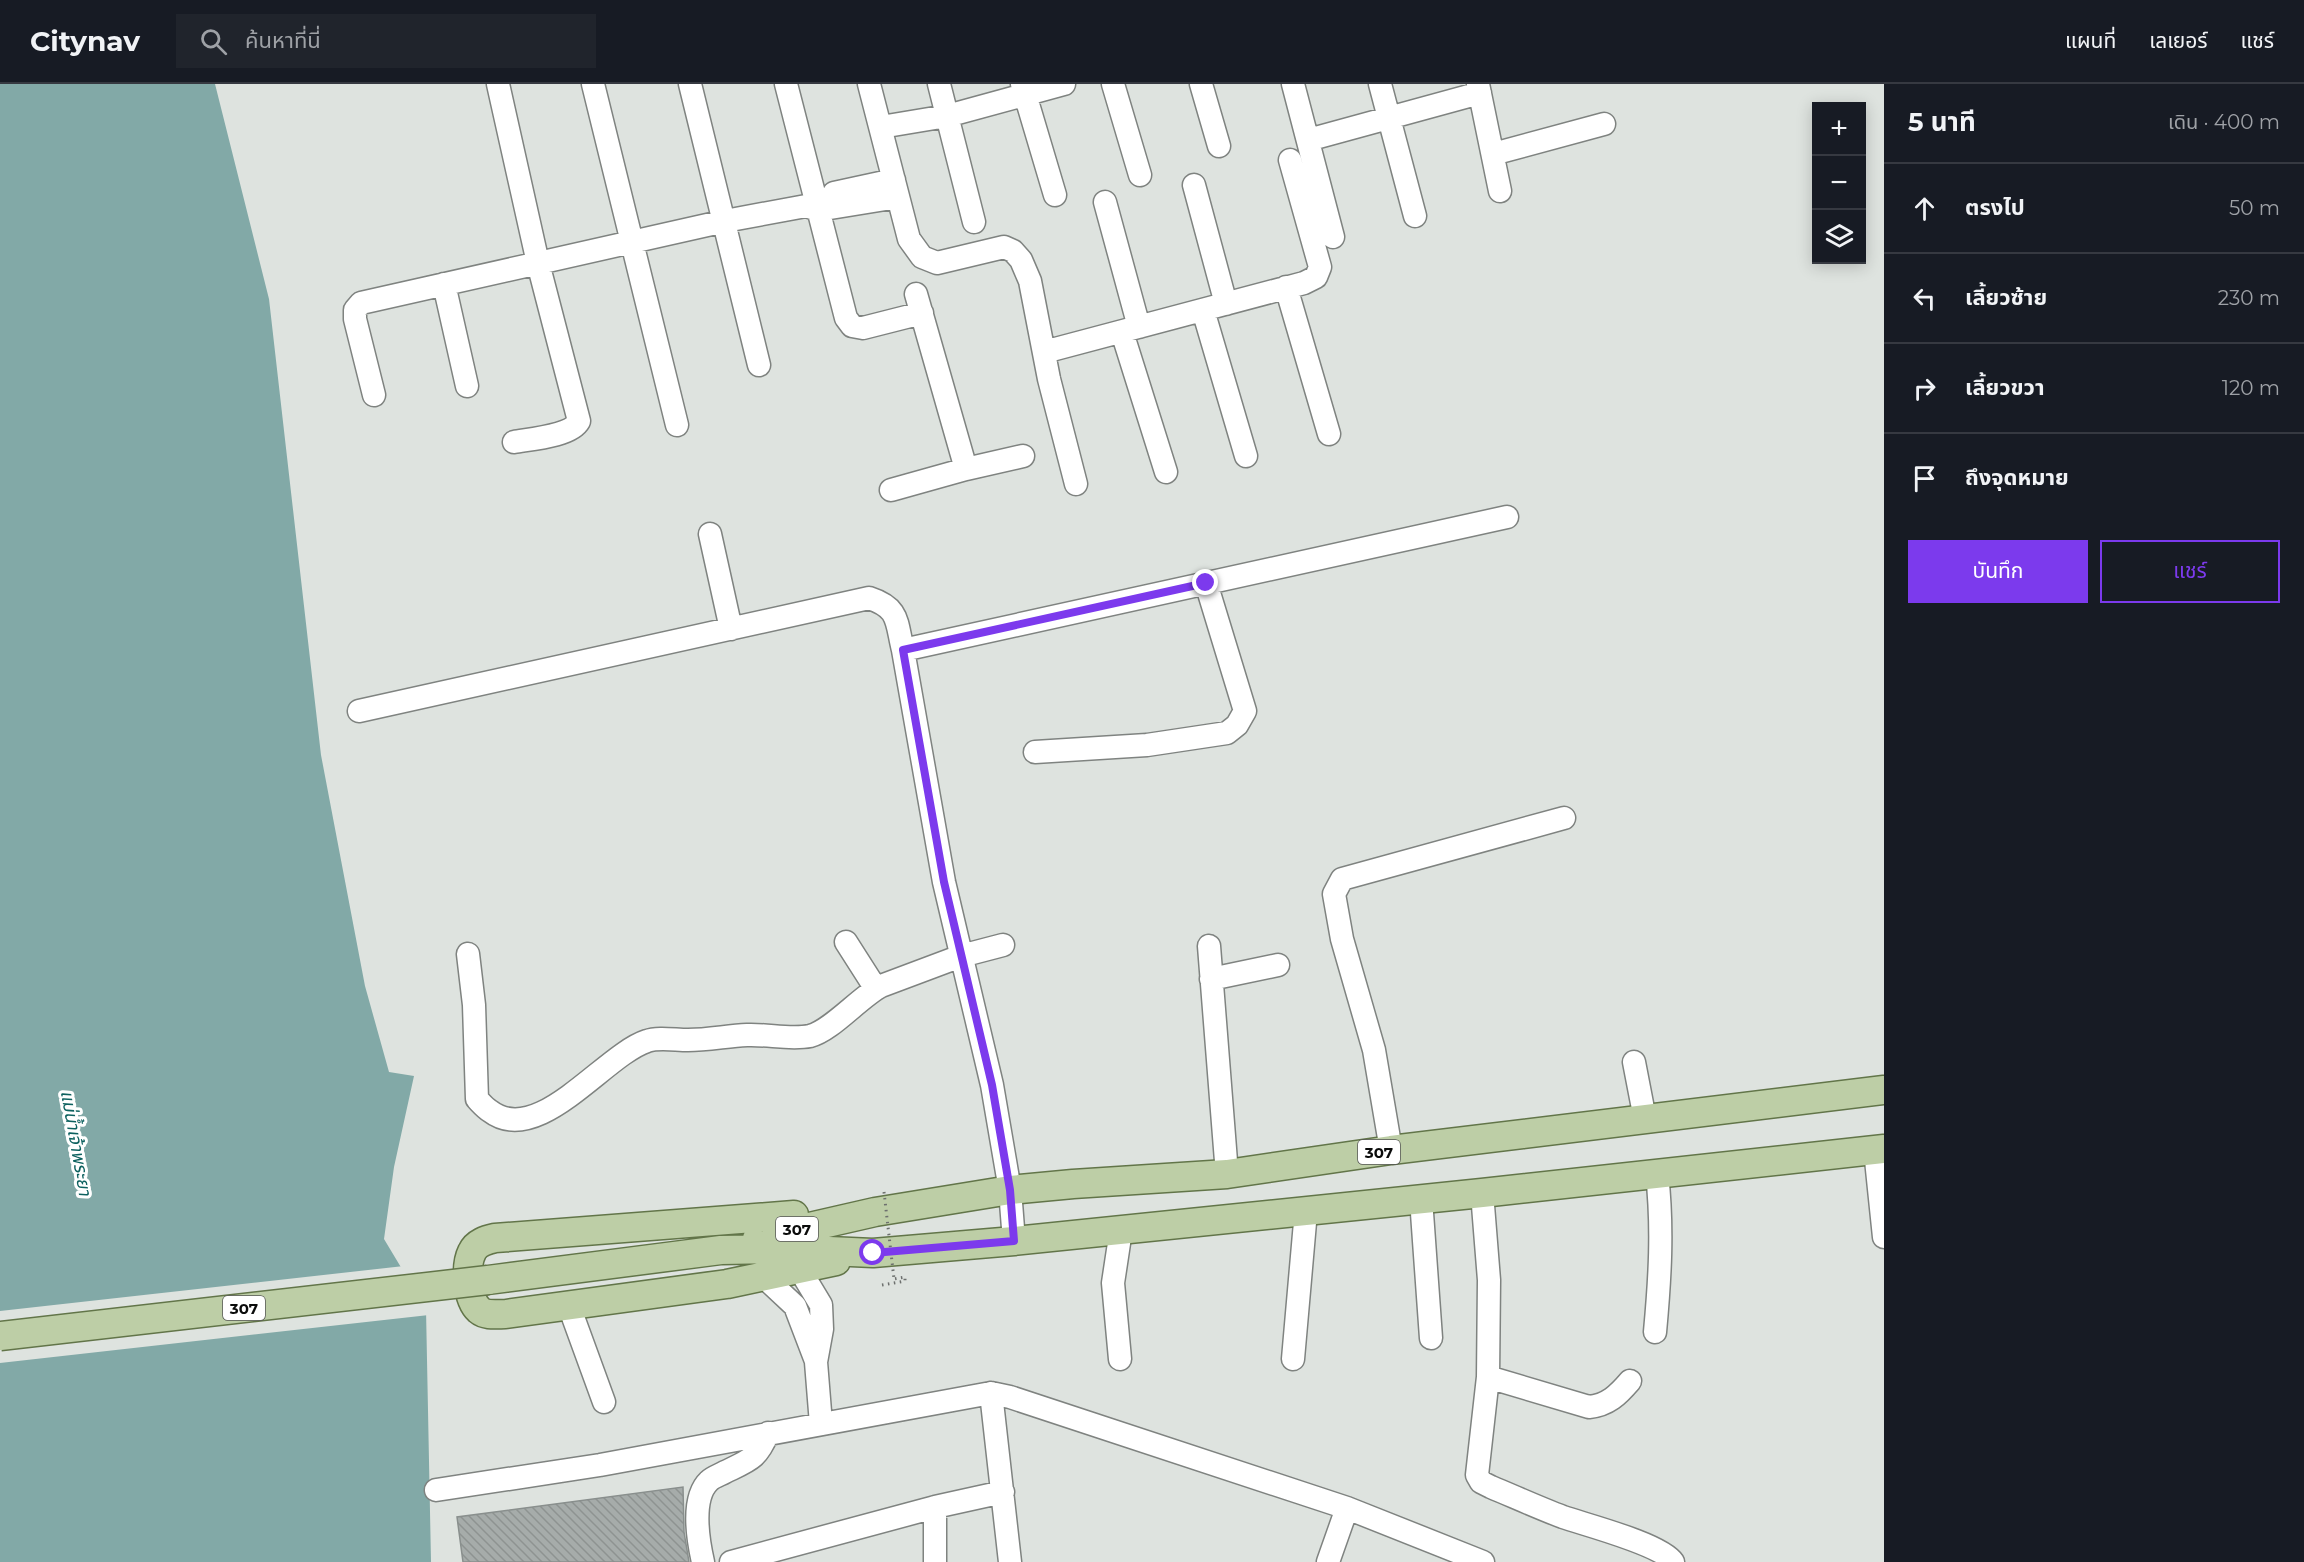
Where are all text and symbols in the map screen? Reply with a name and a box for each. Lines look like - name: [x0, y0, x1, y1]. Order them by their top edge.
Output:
- search box: [176, 14, 596, 68]
- text: Citynav: [30, 24, 140, 58]
- icon: search: [197, 25, 230, 58]
- text: ค้นหาที่นี่: [245, 27, 321, 54]
- text: แผนที่: [2065, 28, 2116, 53]
- text: เลเยอร์: [2149, 28, 2208, 53]
- text: แชร์: [2241, 28, 2274, 53]
- map controls: [1812, 102, 1866, 264]
- button: +: [1812, 102, 1866, 156]
- text: 5 นาที: [1908, 106, 1976, 138]
- text: เดิน · 400 m: [2168, 110, 2280, 134]
- button: −: [1812, 156, 1866, 210]
- icon: ahead: [1908, 192, 1941, 225]
- text: ตรงไป: [1965, 194, 2025, 221]
- text: 50 m: [2229, 196, 2280, 220]
- button: layers: [1812, 210, 1866, 264]
- icon: left: [1908, 282, 1941, 315]
- text: เลี้ยวซ้าย: [1965, 284, 2047, 311]
- text: 230 m: [2218, 286, 2280, 310]
- icon: right: [1908, 372, 1941, 405]
- text: เลี้ยวขวา: [1965, 374, 2045, 401]
- text: 120 m: [2222, 376, 2280, 400]
- icon: arrive: [1908, 462, 1941, 495]
- text: ถึงจุดหมาย: [1965, 464, 2069, 491]
- button: บันทึก: [1908, 540, 2088, 603]
- button: แชร์: [2100, 540, 2280, 603]
- route end: [1192, 569, 1218, 595]
- water label: แม่น้ำเจ้าพระยา: [56, 1088, 98, 1198]
- road number: 307: [1358, 1140, 1400, 1164]
- road number: 307: [776, 1217, 818, 1241]
- route start: [859, 1239, 885, 1265]
- road number: 307: [223, 1296, 265, 1320]

